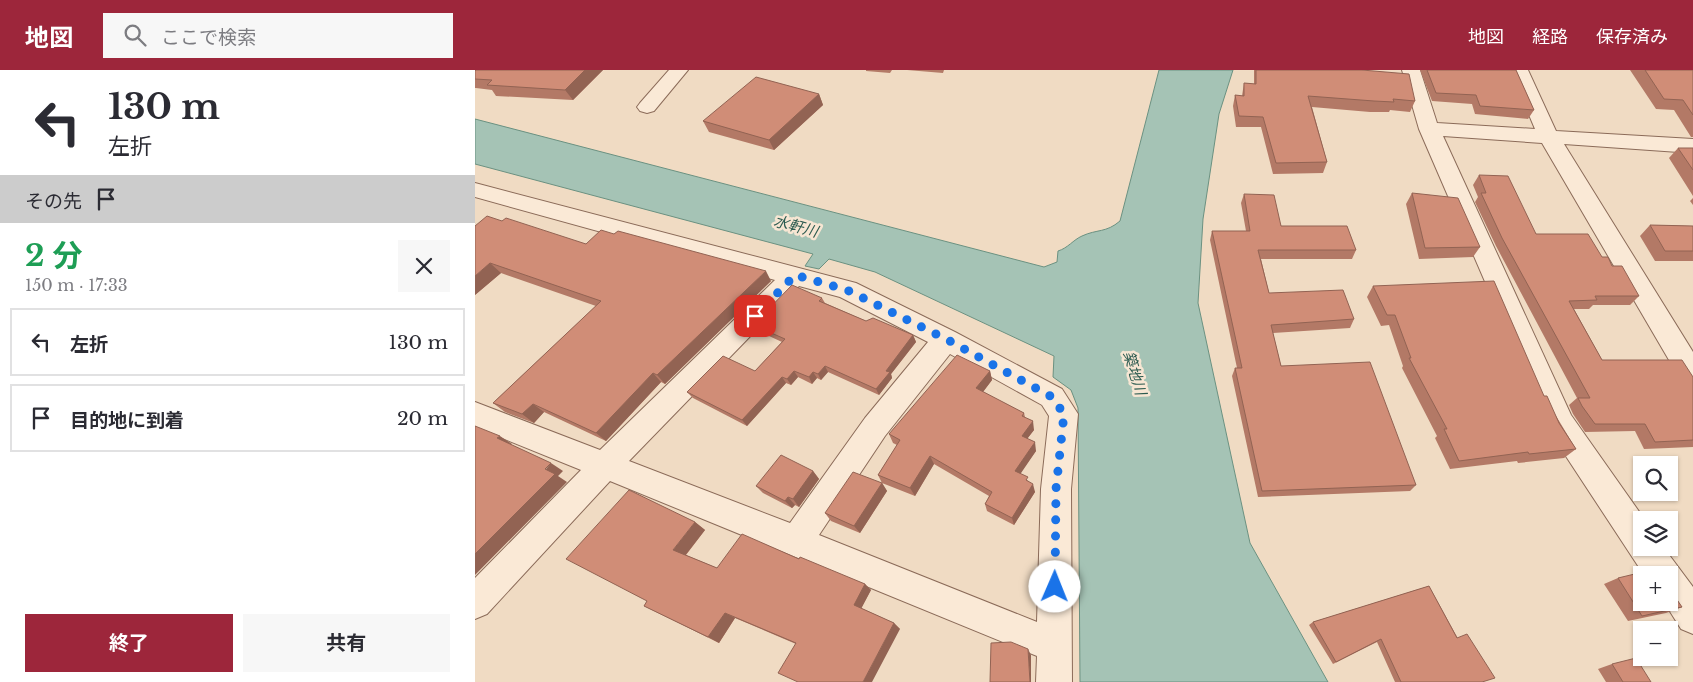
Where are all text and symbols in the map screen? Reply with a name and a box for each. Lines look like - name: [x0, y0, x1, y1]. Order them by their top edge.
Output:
- search box: [103, 13, 453, 58]
- icon: search: [121, 21, 149, 49]
- text: 地図: [25, 23, 73, 52]
- text: ここで検索: [161, 26, 256, 49]
- text: 地図: [1468, 26, 1504, 48]
- text: 経路: [1532, 26, 1568, 48]
- text: 保存済み: [1596, 26, 1668, 48]
- text: 130 m: [108, 85, 220, 128]
- icon: left: [25, 90, 90, 155]
- text: 左折: [108, 133, 152, 160]
- icon: arrive: [92, 185, 120, 213]
- text: その先: [25, 190, 82, 213]
- water label: 水軒川: [772, 211, 822, 242]
- text: 2 分: [25, 237, 83, 274]
- button: close: [398, 240, 450, 292]
- text: 150 m · 17:33: [25, 275, 128, 295]
- pin: [734, 295, 776, 337]
- icon: arrive: [741, 302, 769, 330]
- icon: left: [27, 328, 55, 356]
- text: 130 m: [388, 331, 448, 354]
- text: 左折: [70, 333, 108, 356]
- water label: 築地川: [1119, 349, 1151, 399]
- icon: arrive: [27, 404, 55, 432]
- text: 20 m: [397, 407, 448, 430]
- text: 目的地に到着: [70, 409, 184, 432]
- map controls: [1633, 456, 1678, 666]
- button: search: [1633, 456, 1678, 501]
- button: layers: [1633, 511, 1678, 556]
- position arrow: [1028, 560, 1080, 612]
- button: +: [1633, 566, 1678, 611]
- button: 終了: [25, 614, 233, 672]
- button: 共有: [243, 614, 450, 672]
- button: −: [1633, 621, 1678, 666]

